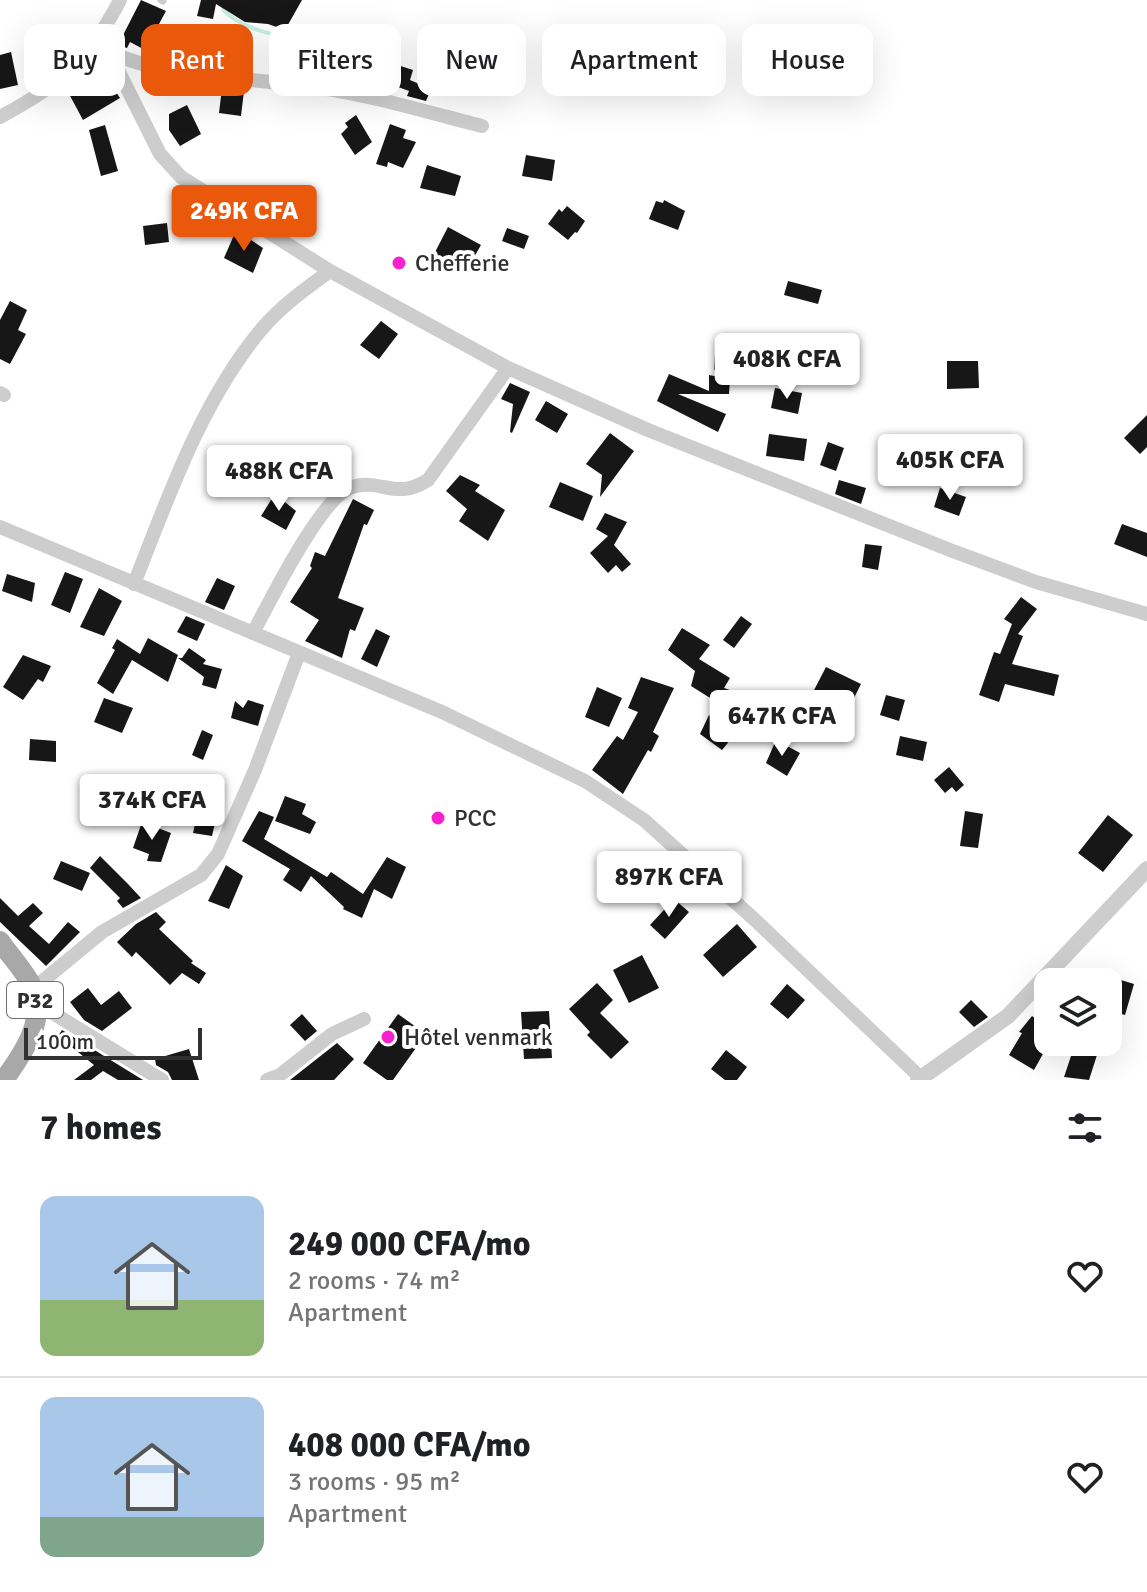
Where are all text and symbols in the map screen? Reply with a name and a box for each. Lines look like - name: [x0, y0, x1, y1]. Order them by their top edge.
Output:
- chip: Buy: [24, 24, 125, 96]
- chip: Rent: [141, 24, 253, 96]
- chip: Filters: [269, 24, 401, 96]
- chip: New: [417, 24, 526, 96]
- chip: Apartment: [542, 24, 726, 96]
- chip: House: [742, 24, 873, 96]
- pin: 249K CFA: [161, 185, 327, 253]
- text: 249K CFA: [190, 195, 298, 227]
- place label: Chefferie: [415, 248, 510, 278]
- marker: Chefferie: [390, 254, 408, 272]
- pin: 408K CFA: [704, 333, 870, 401]
- text: 408K CFA: [733, 343, 841, 375]
- pin: 405K CFA: [867, 434, 1033, 502]
- text: 405K CFA: [896, 444, 1004, 476]
- pin: 488K CFA: [196, 445, 362, 513]
- text: 488K CFA: [225, 455, 333, 487]
- pin: 647K CFA: [699, 690, 865, 758]
- text: 647K CFA: [728, 700, 836, 732]
- pin: 374K CFA: [69, 774, 235, 842]
- text: 374K CFA: [98, 784, 206, 816]
- place label: PCC: [454, 803, 496, 833]
- marker: PCC: [429, 809, 447, 827]
- pin: 897K CFA: [586, 851, 752, 919]
- text: 897K CFA: [615, 861, 723, 893]
- map controls: [1034, 968, 1122, 1056]
- button: layers: [1034, 968, 1122, 1056]
- road number: P32: [7, 982, 63, 1018]
- place label: Hôtel venmark: [404, 1022, 553, 1052]
- scale bar: [24, 1024, 202, 1060]
- text: 100 m: [36, 1028, 94, 1055]
- marker: Hôtel venmark: [379, 1028, 397, 1046]
- icon: filters: [1063, 1106, 1107, 1150]
- text: 7 homes: [40, 1107, 161, 1149]
- text: 249 000 CFA/mo: [288, 1223, 531, 1265]
- icon: home: [104, 1228, 200, 1324]
- icon: heart: [1063, 1254, 1107, 1298]
- text: 2 rooms · 74 m²: [288, 1265, 461, 1297]
- text: Apartment: [288, 1297, 407, 1329]
- text: 408 000 CFA/mo: [288, 1424, 531, 1466]
- icon: home: [104, 1429, 200, 1525]
- icon: heart: [1063, 1455, 1107, 1499]
- text: 3 rooms · 95 m²: [288, 1466, 461, 1498]
- text: Apartment: [288, 1498, 407, 1530]

